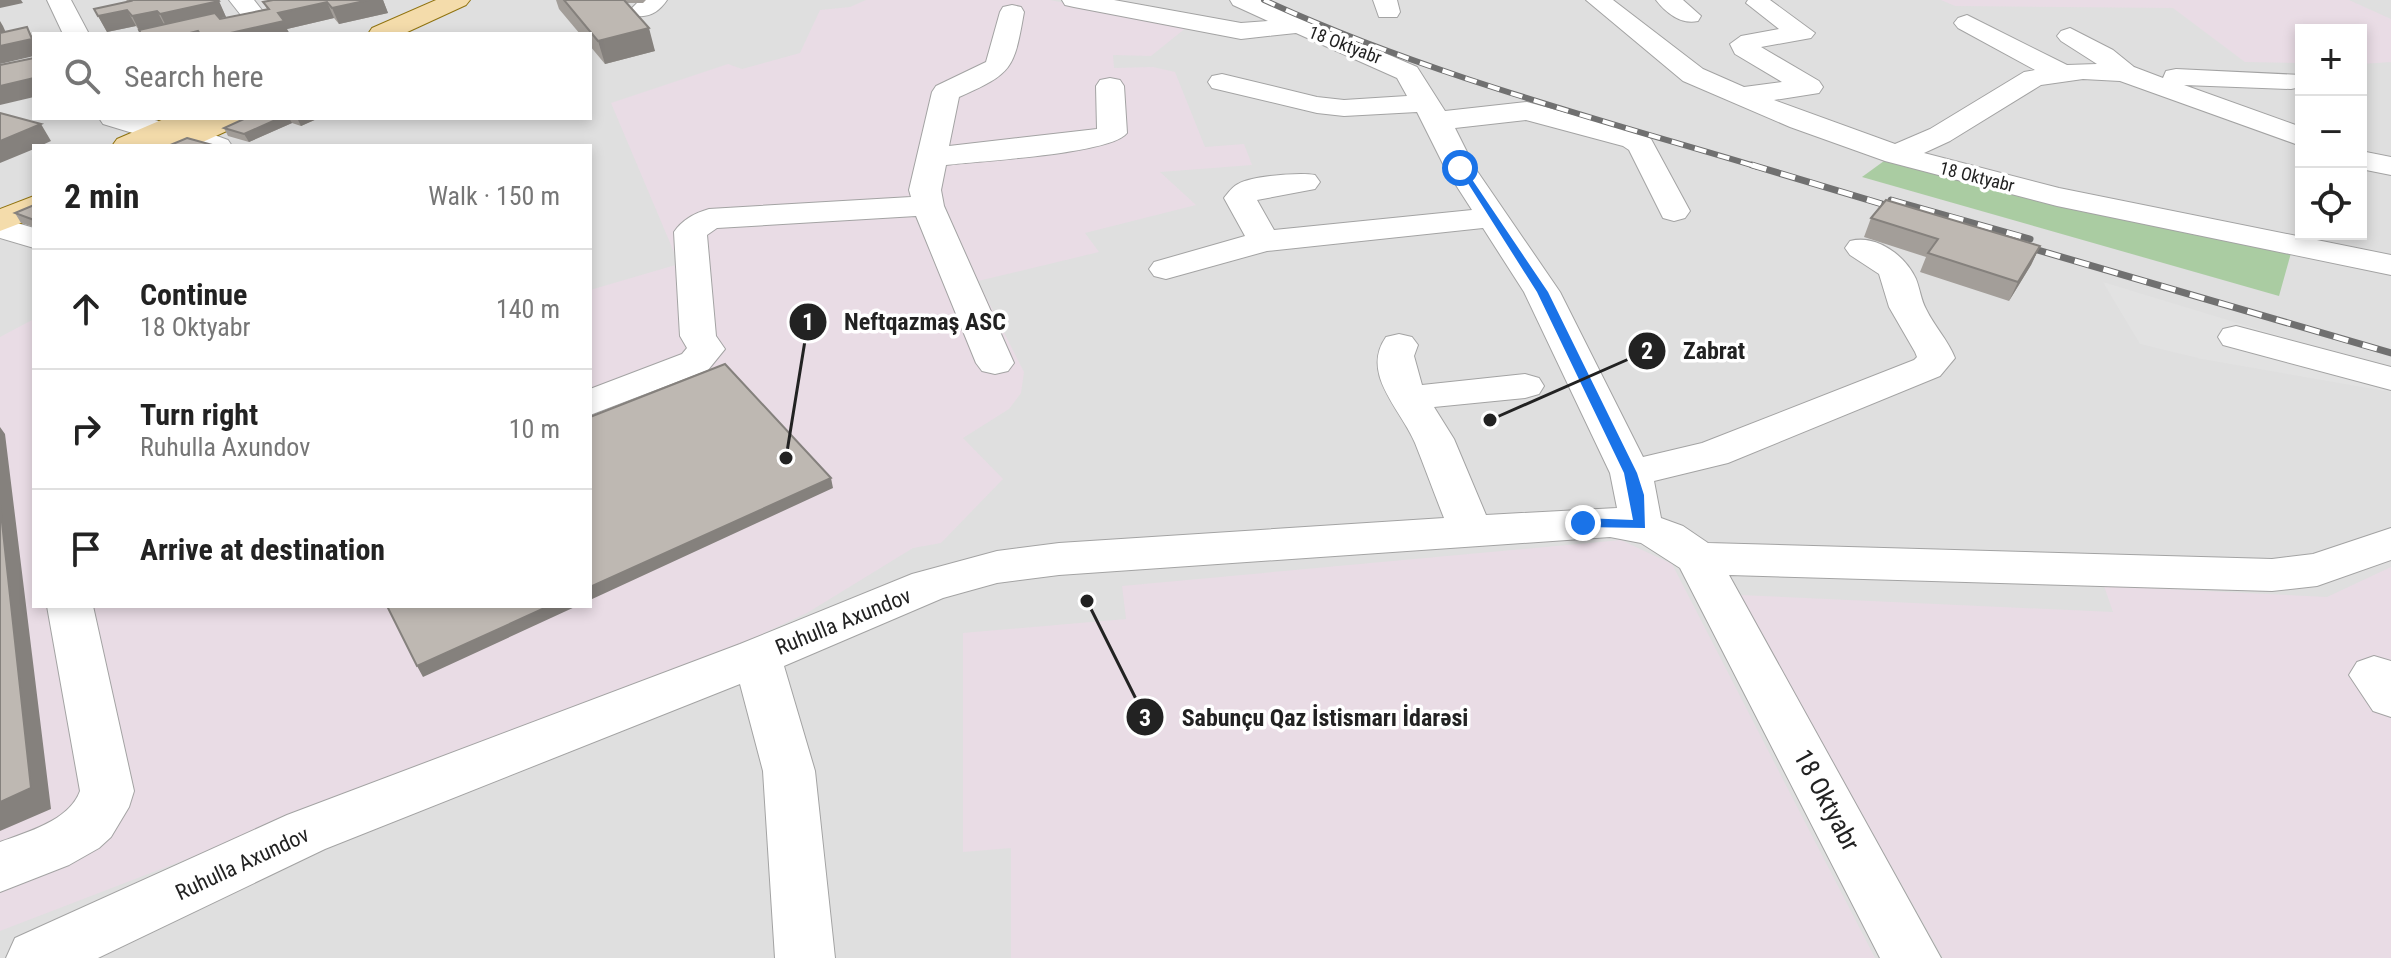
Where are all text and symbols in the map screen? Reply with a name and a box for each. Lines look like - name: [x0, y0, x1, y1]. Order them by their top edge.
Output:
- street label: 18 Oktyabr: [1306, 21, 1385, 68]
- map controls: [2295, 24, 2367, 240]
- button: +: [2295, 24, 2367, 96]
- search box: [32, 32, 592, 120]
- icon: search: [60, 54, 104, 98]
- text: Search here: [124, 59, 264, 94]
- button: −: [2295, 96, 2367, 168]
- route start: [1442, 150, 1478, 186]
- street label: 18 Oktyabr: [1937, 157, 2017, 196]
- button: locate: [2295, 168, 2367, 240]
- text: 2 min: [64, 176, 140, 216]
- text: Walk · 150 m: [428, 181, 560, 211]
- text: Continue: [140, 277, 247, 312]
- icon: ahead: [64, 287, 108, 331]
- text: 140 m: [496, 294, 560, 324]
- callout: Neftqazmaş ASC: [788, 298, 1022, 346]
- text: 1: [802, 308, 814, 336]
- text: Neftqazmaş ASC: [844, 308, 1006, 336]
- text: 18 Oktyabr: [140, 312, 251, 342]
- callout: Zabrat: [1627, 327, 1761, 375]
- text: 2: [1641, 337, 1653, 365]
- text: Zabrat: [1683, 337, 1745, 365]
- text: Turn right: [140, 397, 258, 432]
- icon: right: [64, 407, 108, 451]
- text: 10 m: [509, 414, 560, 444]
- text: Ruhulla Axundov: [140, 432, 310, 462]
- route end: [1565, 505, 1601, 541]
- icon: arrive: [64, 527, 108, 571]
- text: Arrive at destination: [140, 532, 385, 567]
- street label: Ruhulla Axundov: [772, 583, 915, 660]
- callout: Sabunçu Qaz İstismarı İdarəsi: [1125, 693, 1484, 741]
- text: 3: [1139, 704, 1151, 732]
- text: Sabunçu Qaz İstismarı İdarəsi: [1182, 704, 1468, 732]
- street label: 18 Oktyabr: [1788, 744, 1866, 856]
- street label: Ruhulla Axundov: [172, 822, 313, 905]

